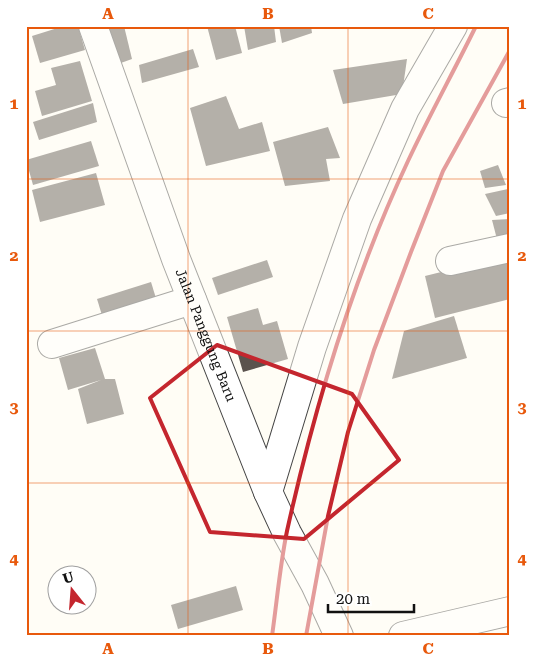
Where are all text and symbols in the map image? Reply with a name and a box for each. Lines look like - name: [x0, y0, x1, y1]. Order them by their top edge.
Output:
- text: A: [102, 4, 114, 23]
- text: B: [262, 4, 274, 23]
- text: C: [422, 4, 434, 23]
- text: 1: [10, 94, 19, 113]
- text: 1: [518, 94, 527, 113]
- text: 2: [10, 246, 19, 265]
- text: 2: [518, 246, 527, 265]
- street label: Jalan Panggung Baru: [173, 266, 240, 404]
- text: 3: [10, 398, 19, 417]
- text: 3: [518, 398, 527, 417]
- text: 4: [10, 549, 19, 568]
- text: 4: [518, 549, 527, 568]
- north arrow: [48, 564, 98, 614]
- text: U: [61, 568, 76, 587]
- scale bar: [328, 582, 415, 614]
- text: 20 m: [336, 590, 371, 608]
- text: A: [102, 639, 114, 658]
- text: B: [262, 639, 274, 658]
- text: C: [422, 639, 434, 658]

